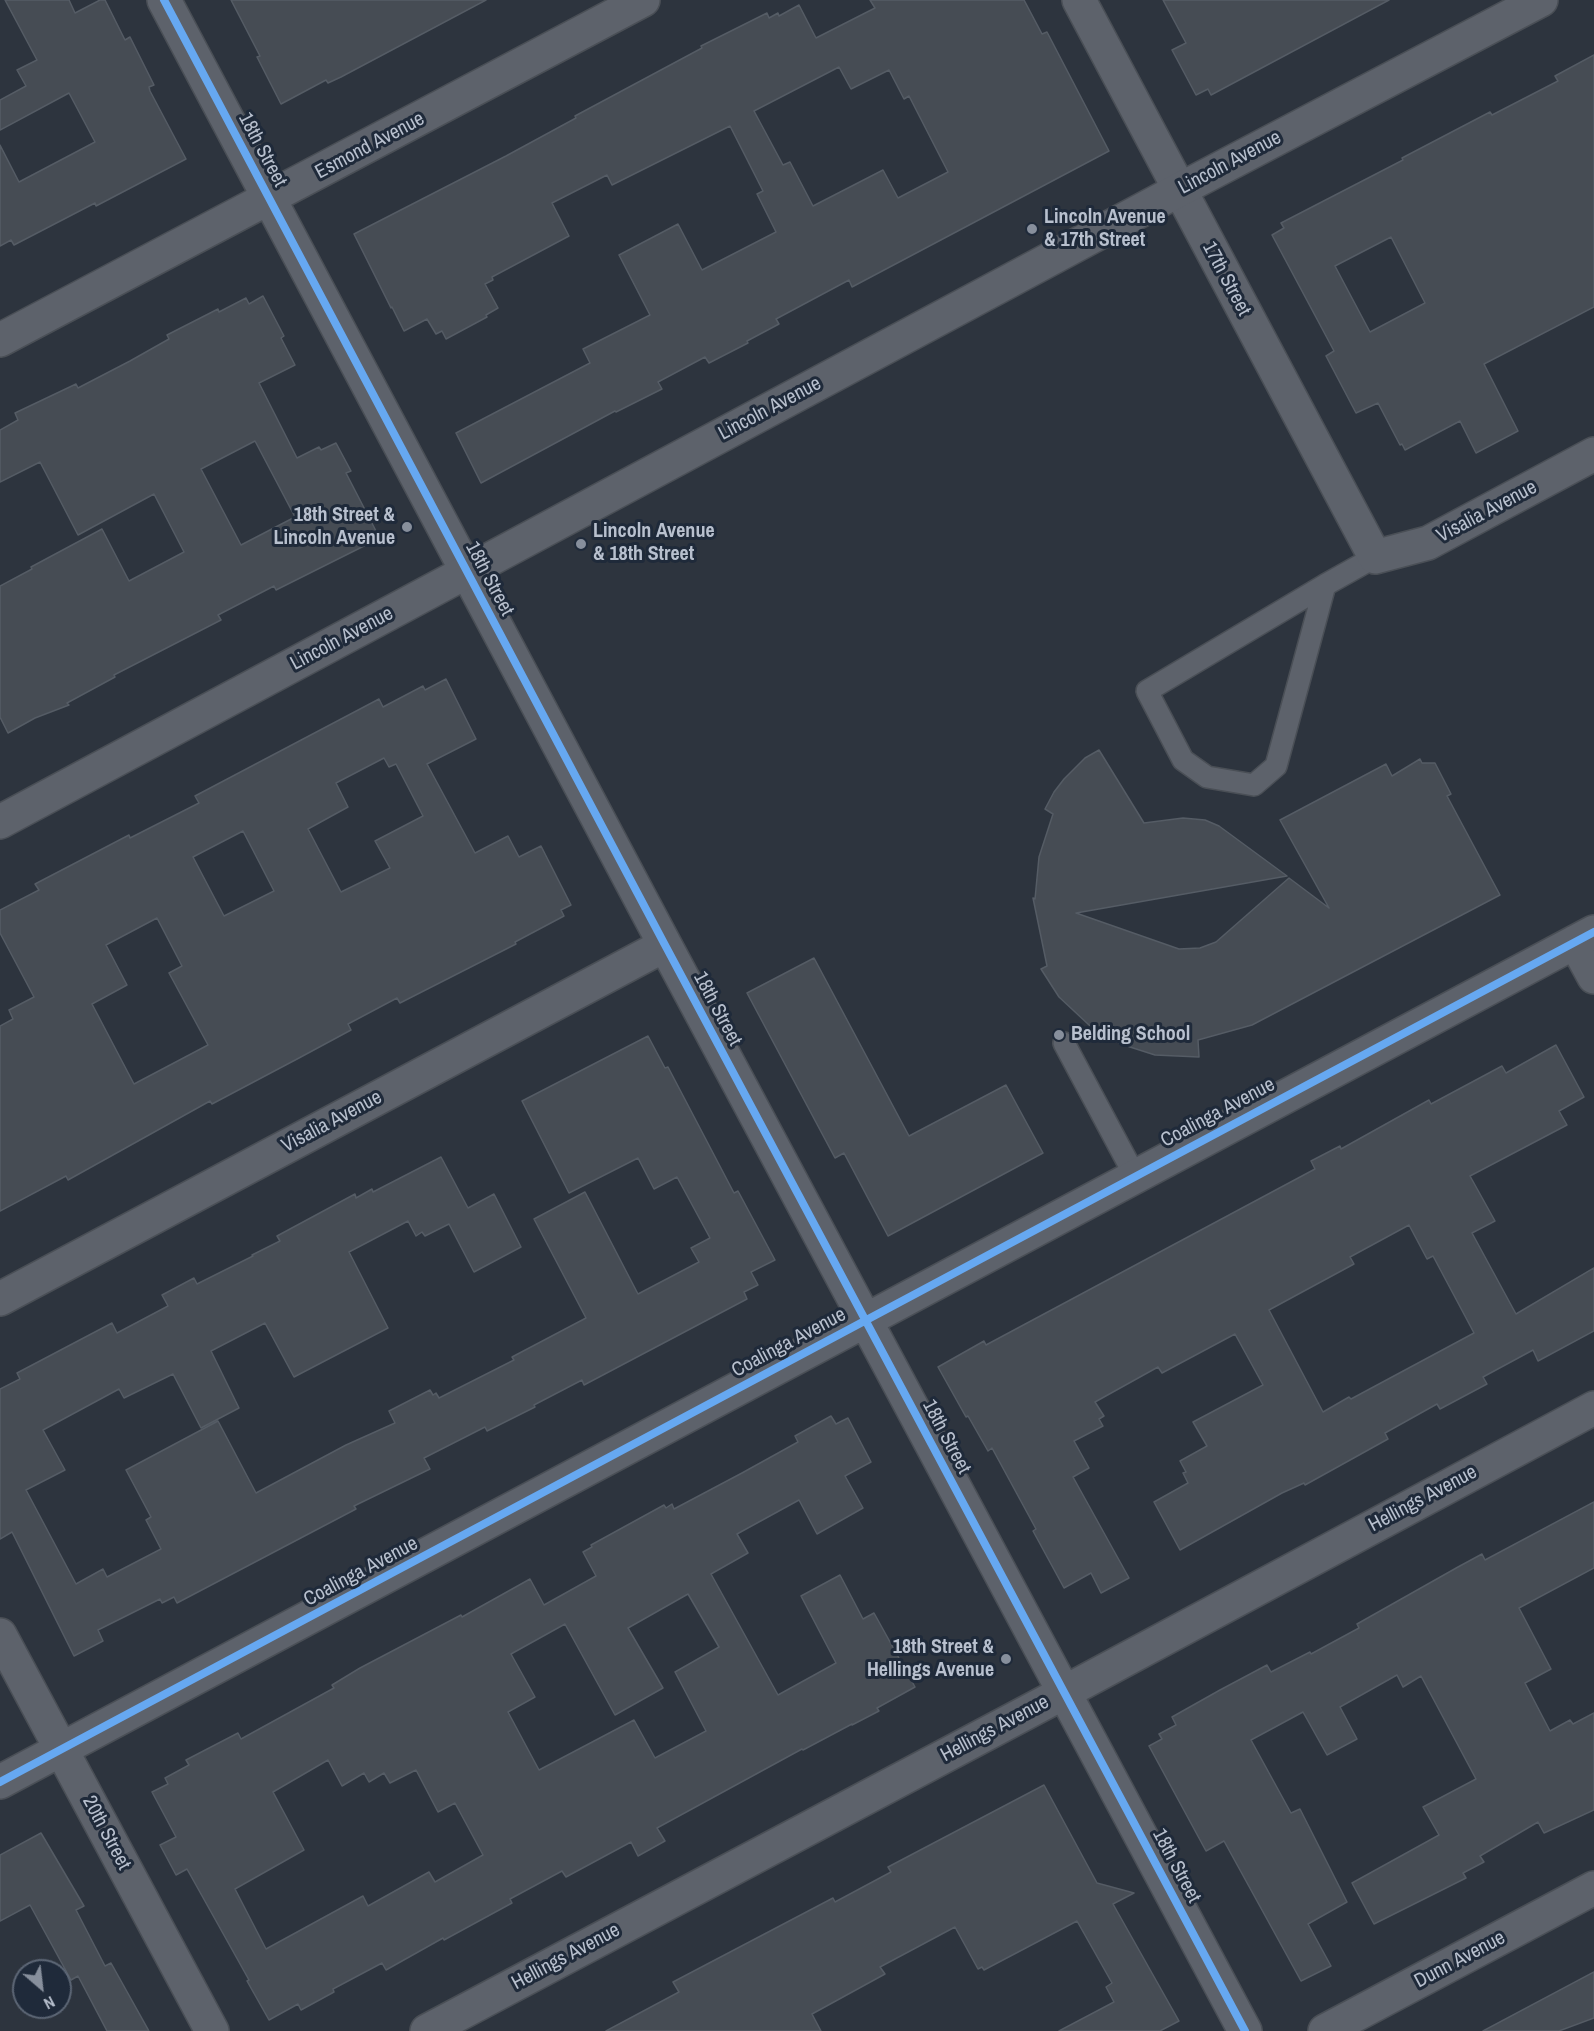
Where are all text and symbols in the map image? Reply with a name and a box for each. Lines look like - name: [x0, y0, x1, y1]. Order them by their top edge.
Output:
- street label: Esmond Avenue: [311, 107, 429, 185]
- street label: 18th Street: [233, 109, 291, 191]
- street label: Lincoln Avenue: [1175, 126, 1285, 200]
- place label: Lincoln Avenue & 17th Street: [1044, 206, 1166, 253]
- marker: Lincoln Avenue & 17th Street: [1025, 222, 1039, 236]
- street label: 17th Street: [1197, 238, 1255, 320]
- street label: Lincoln Avenue: [715, 372, 825, 446]
- street label: Visalia Avenue: [1433, 476, 1541, 548]
- place label: 18th Street & Lincoln Avenue: [273, 504, 395, 551]
- marker: 18th Street & Lincoln Avenue: [400, 520, 414, 534]
- place label: Lincoln Avenue & 18th Street: [593, 520, 715, 567]
- marker: Lincoln Avenue & 18th Street: [574, 537, 588, 551]
- street label: 18th Street: [460, 538, 518, 620]
- street label: Lincoln Avenue: [287, 602, 397, 676]
- street label: 18th Street: [688, 968, 746, 1050]
- place label: Belding School: [1071, 1023, 1190, 1047]
- marker: Belding School: [1052, 1028, 1066, 1042]
- street label: Coalinga Avenue: [1157, 1073, 1279, 1153]
- street label: Visalia Avenue: [278, 1086, 386, 1158]
- street label: Coalinga Avenue: [728, 1303, 850, 1383]
- street label: 18th Street: [917, 1396, 975, 1478]
- street label: Hellings Avenue: [1365, 1460, 1481, 1538]
- street label: Coalinga Avenue: [300, 1532, 422, 1612]
- place label: 18th Street & Hellings Avenue: [867, 1636, 994, 1683]
- marker: 18th Street & Hellings Avenue: [999, 1652, 1013, 1666]
- street label: Hellings Avenue: [937, 1690, 1053, 1768]
- street label: 20th Street: [77, 1792, 135, 1874]
- street label: 18th Street: [1147, 1825, 1205, 1907]
- street label: Hellings Avenue: [508, 1918, 624, 1996]
- street label: Dunn Avenue: [1411, 1926, 1509, 1994]
- north arrow: [12, 1959, 72, 2019]
- text: N: [40, 1991, 59, 2015]

